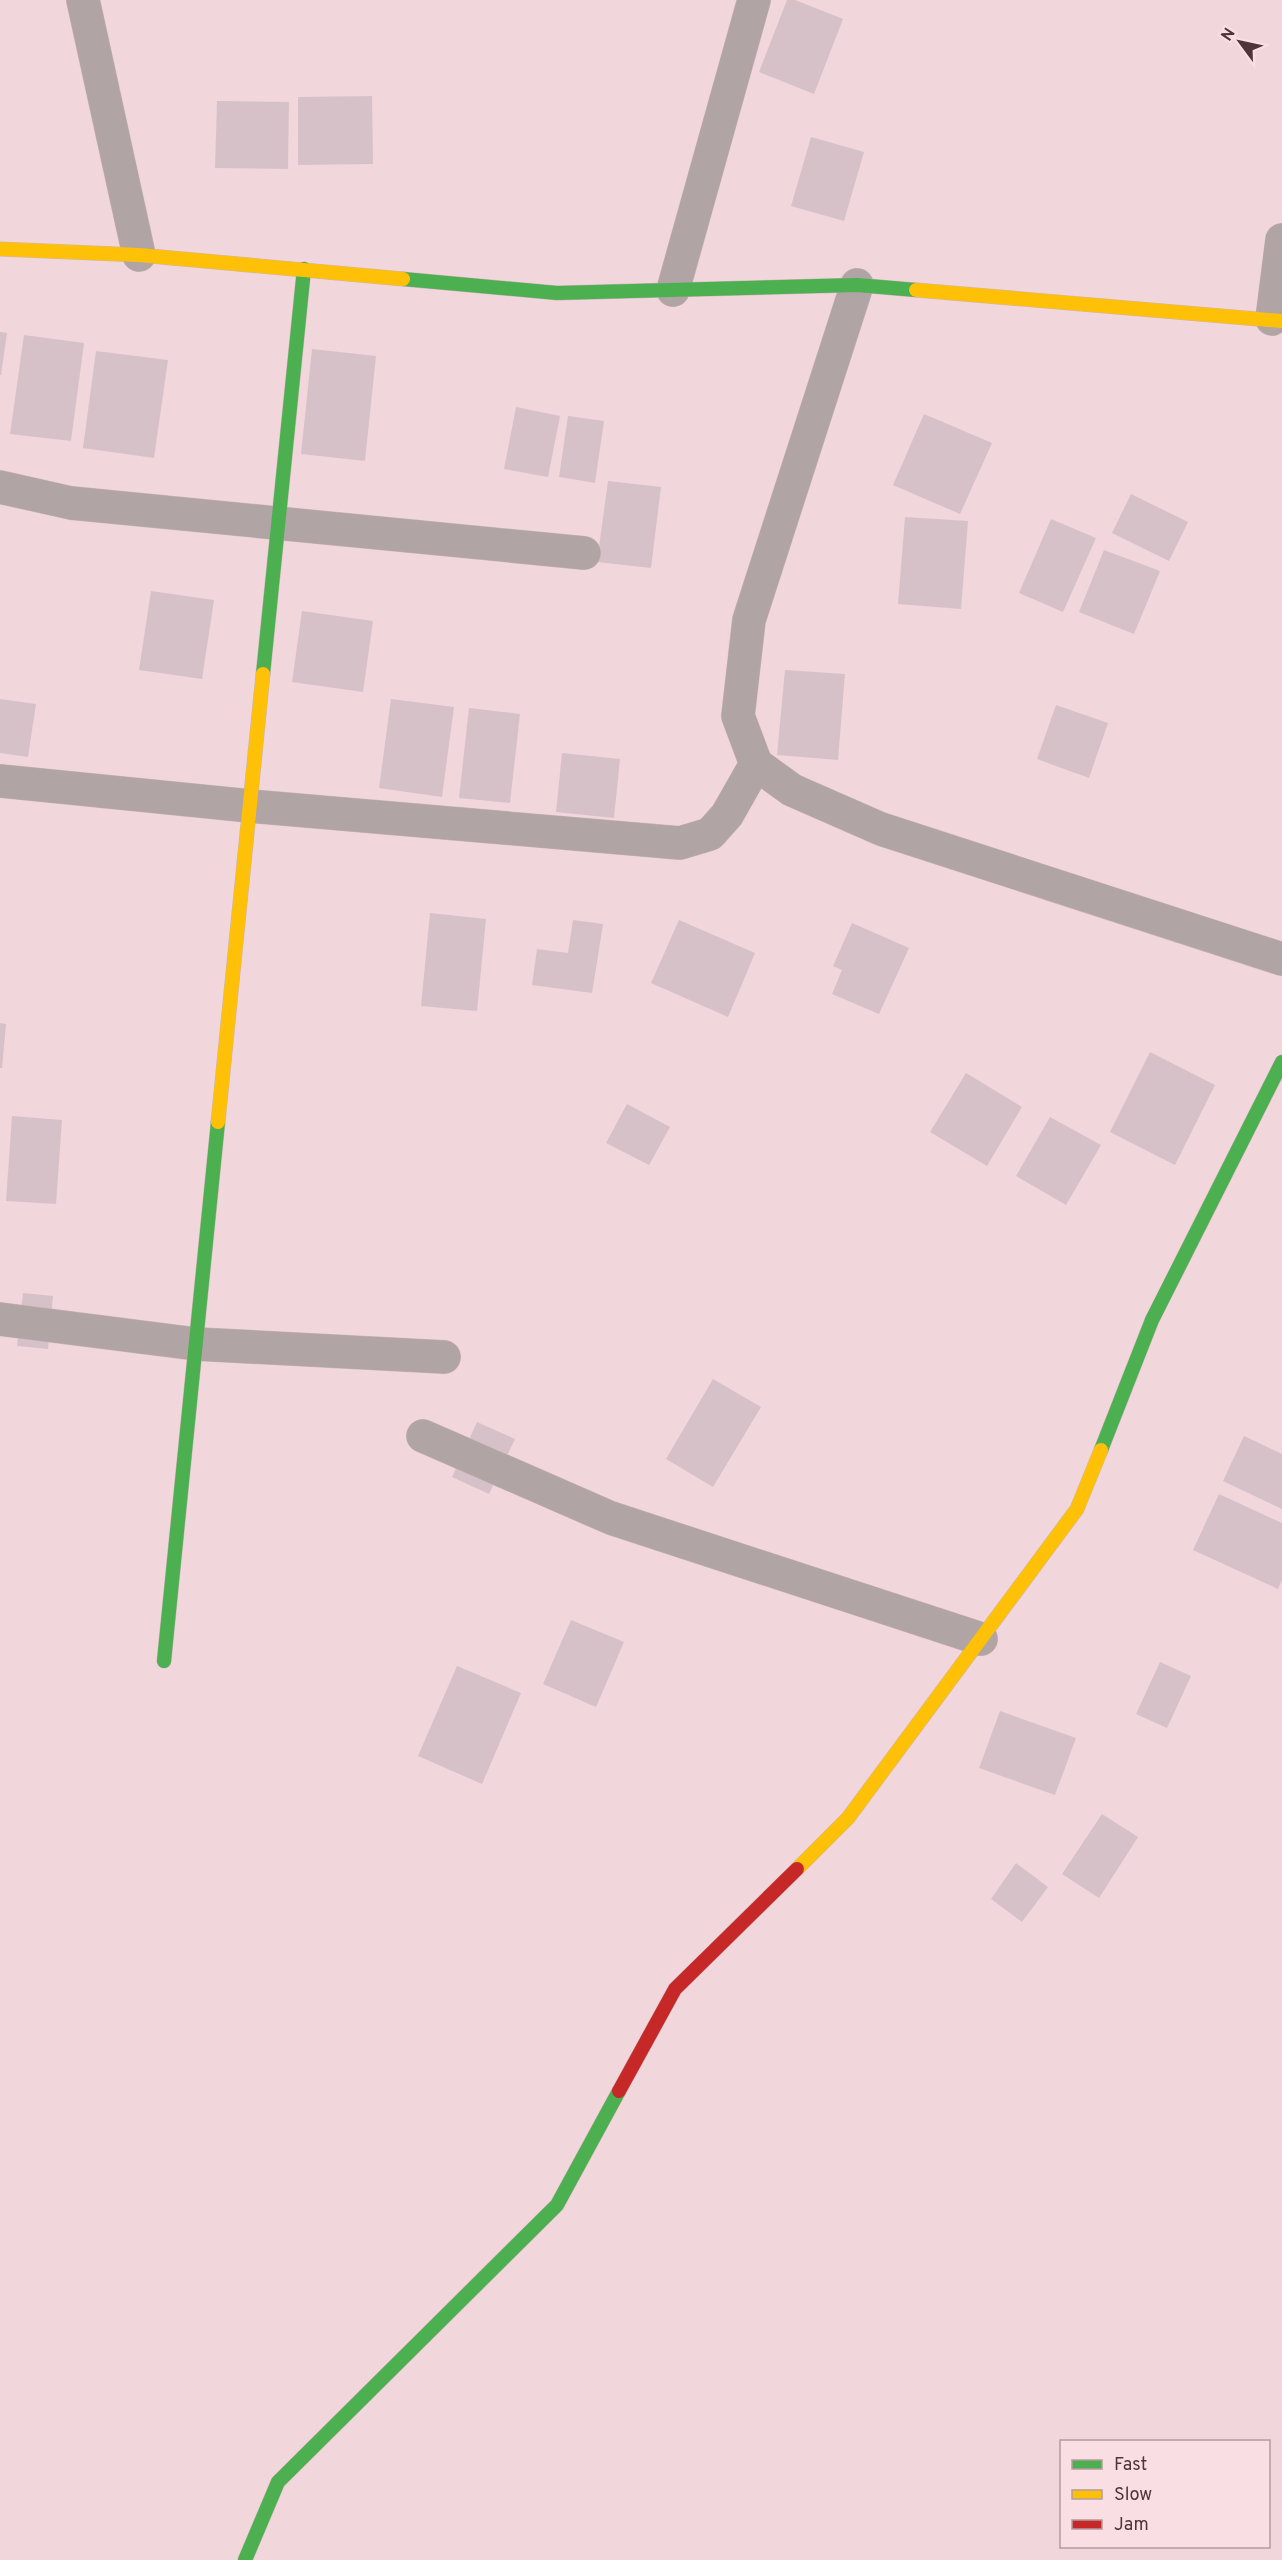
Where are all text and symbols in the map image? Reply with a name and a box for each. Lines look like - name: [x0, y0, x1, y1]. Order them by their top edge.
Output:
- north arrow: [1210, 12, 1270, 72]
- text: N: [1218, 25, 1241, 45]
- legend: [1060, 2440, 1270, 2548]
- text: Fast: [1114, 2454, 1147, 2477]
- text: Slow: [1114, 2484, 1152, 2507]
- text: Jam: [1114, 2514, 1149, 2537]

